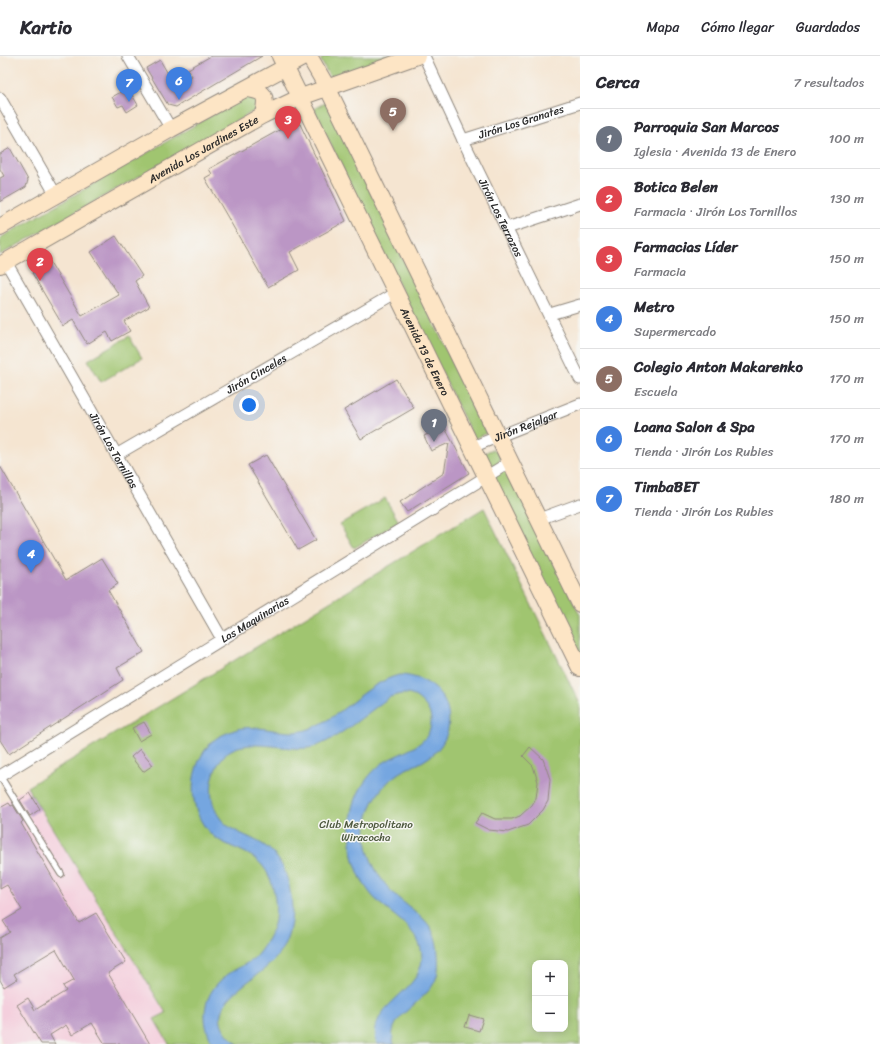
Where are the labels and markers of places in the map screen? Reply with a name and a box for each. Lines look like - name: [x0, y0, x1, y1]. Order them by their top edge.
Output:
- pin: 6: [166, 67, 192, 100]
- pin: 7: [116, 69, 142, 102]
- pin: 5: [380, 98, 406, 131]
- pin: 3: [275, 106, 301, 139]
- pin: 2: [27, 248, 53, 281]
- pin: 1: [421, 409, 447, 442]
- pin: 4: [18, 540, 44, 573]

